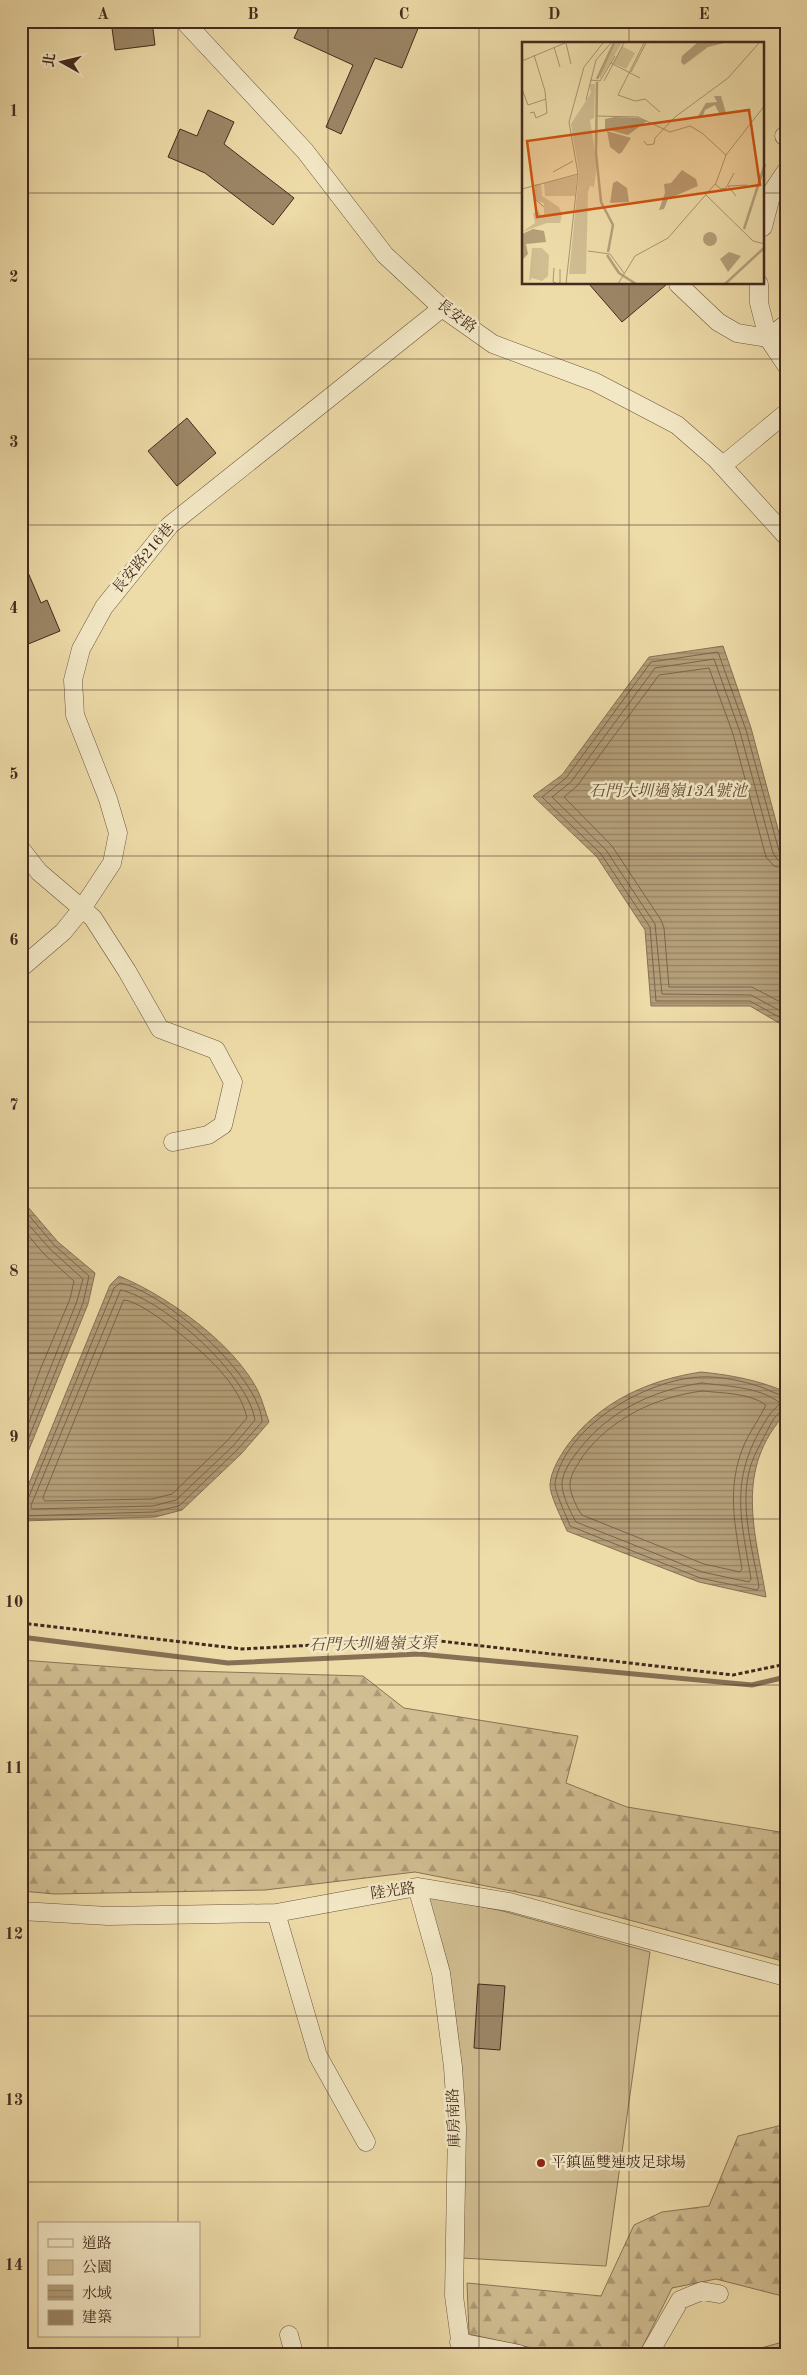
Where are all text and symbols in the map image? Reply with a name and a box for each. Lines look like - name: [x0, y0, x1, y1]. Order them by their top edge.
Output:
- text: A: [97, 7, 109, 23]
- text: B: [247, 7, 259, 23]
- text: C: [399, 7, 409, 23]
- text: D: [548, 7, 560, 23]
- text: E: [698, 7, 710, 23]
- north arrow: [38, 38, 88, 88]
- inset map: [522, 42, 764, 285]
- text: 北: [41, 52, 58, 68]
- text: 1: [9, 104, 19, 120]
- text: 2: [9, 270, 19, 286]
- street label: 長安路: [434, 296, 480, 337]
- text: 3: [9, 435, 19, 451]
- street label: 長安路216巷: [109, 520, 177, 597]
- text: 4: [9, 601, 19, 617]
- text: 5: [9, 767, 19, 783]
- water label: 石門大圳過嶺13A號池: [589, 782, 749, 800]
- text: 6: [9, 933, 19, 949]
- text: 7: [9, 1098, 19, 1114]
- text: 8: [9, 1264, 19, 1280]
- text: 9: [9, 1430, 19, 1446]
- text: 10: [5, 1595, 23, 1611]
- water label: 石門大圳過嶺支渠: [309, 1634, 439, 1654]
- text: 11: [5, 1761, 23, 1777]
- street label: 陸光路: [369, 1879, 416, 1903]
- text: 12: [5, 1927, 23, 1943]
- street label: 庫房南路: [444, 2088, 464, 2148]
- text: 13: [5, 2093, 23, 2109]
- place label: 平鎮區雙連坡足球場: [551, 2154, 686, 2171]
- marker: 平鎮區雙連坡足球場: [535, 2157, 547, 2169]
- legend: [38, 2222, 200, 2338]
- text: 道路: [82, 2235, 112, 2252]
- text: 14: [5, 2258, 23, 2274]
- text: 公園: [82, 2259, 112, 2276]
- text: 水域: [82, 2285, 112, 2302]
- text: 建築: [82, 2309, 112, 2326]

